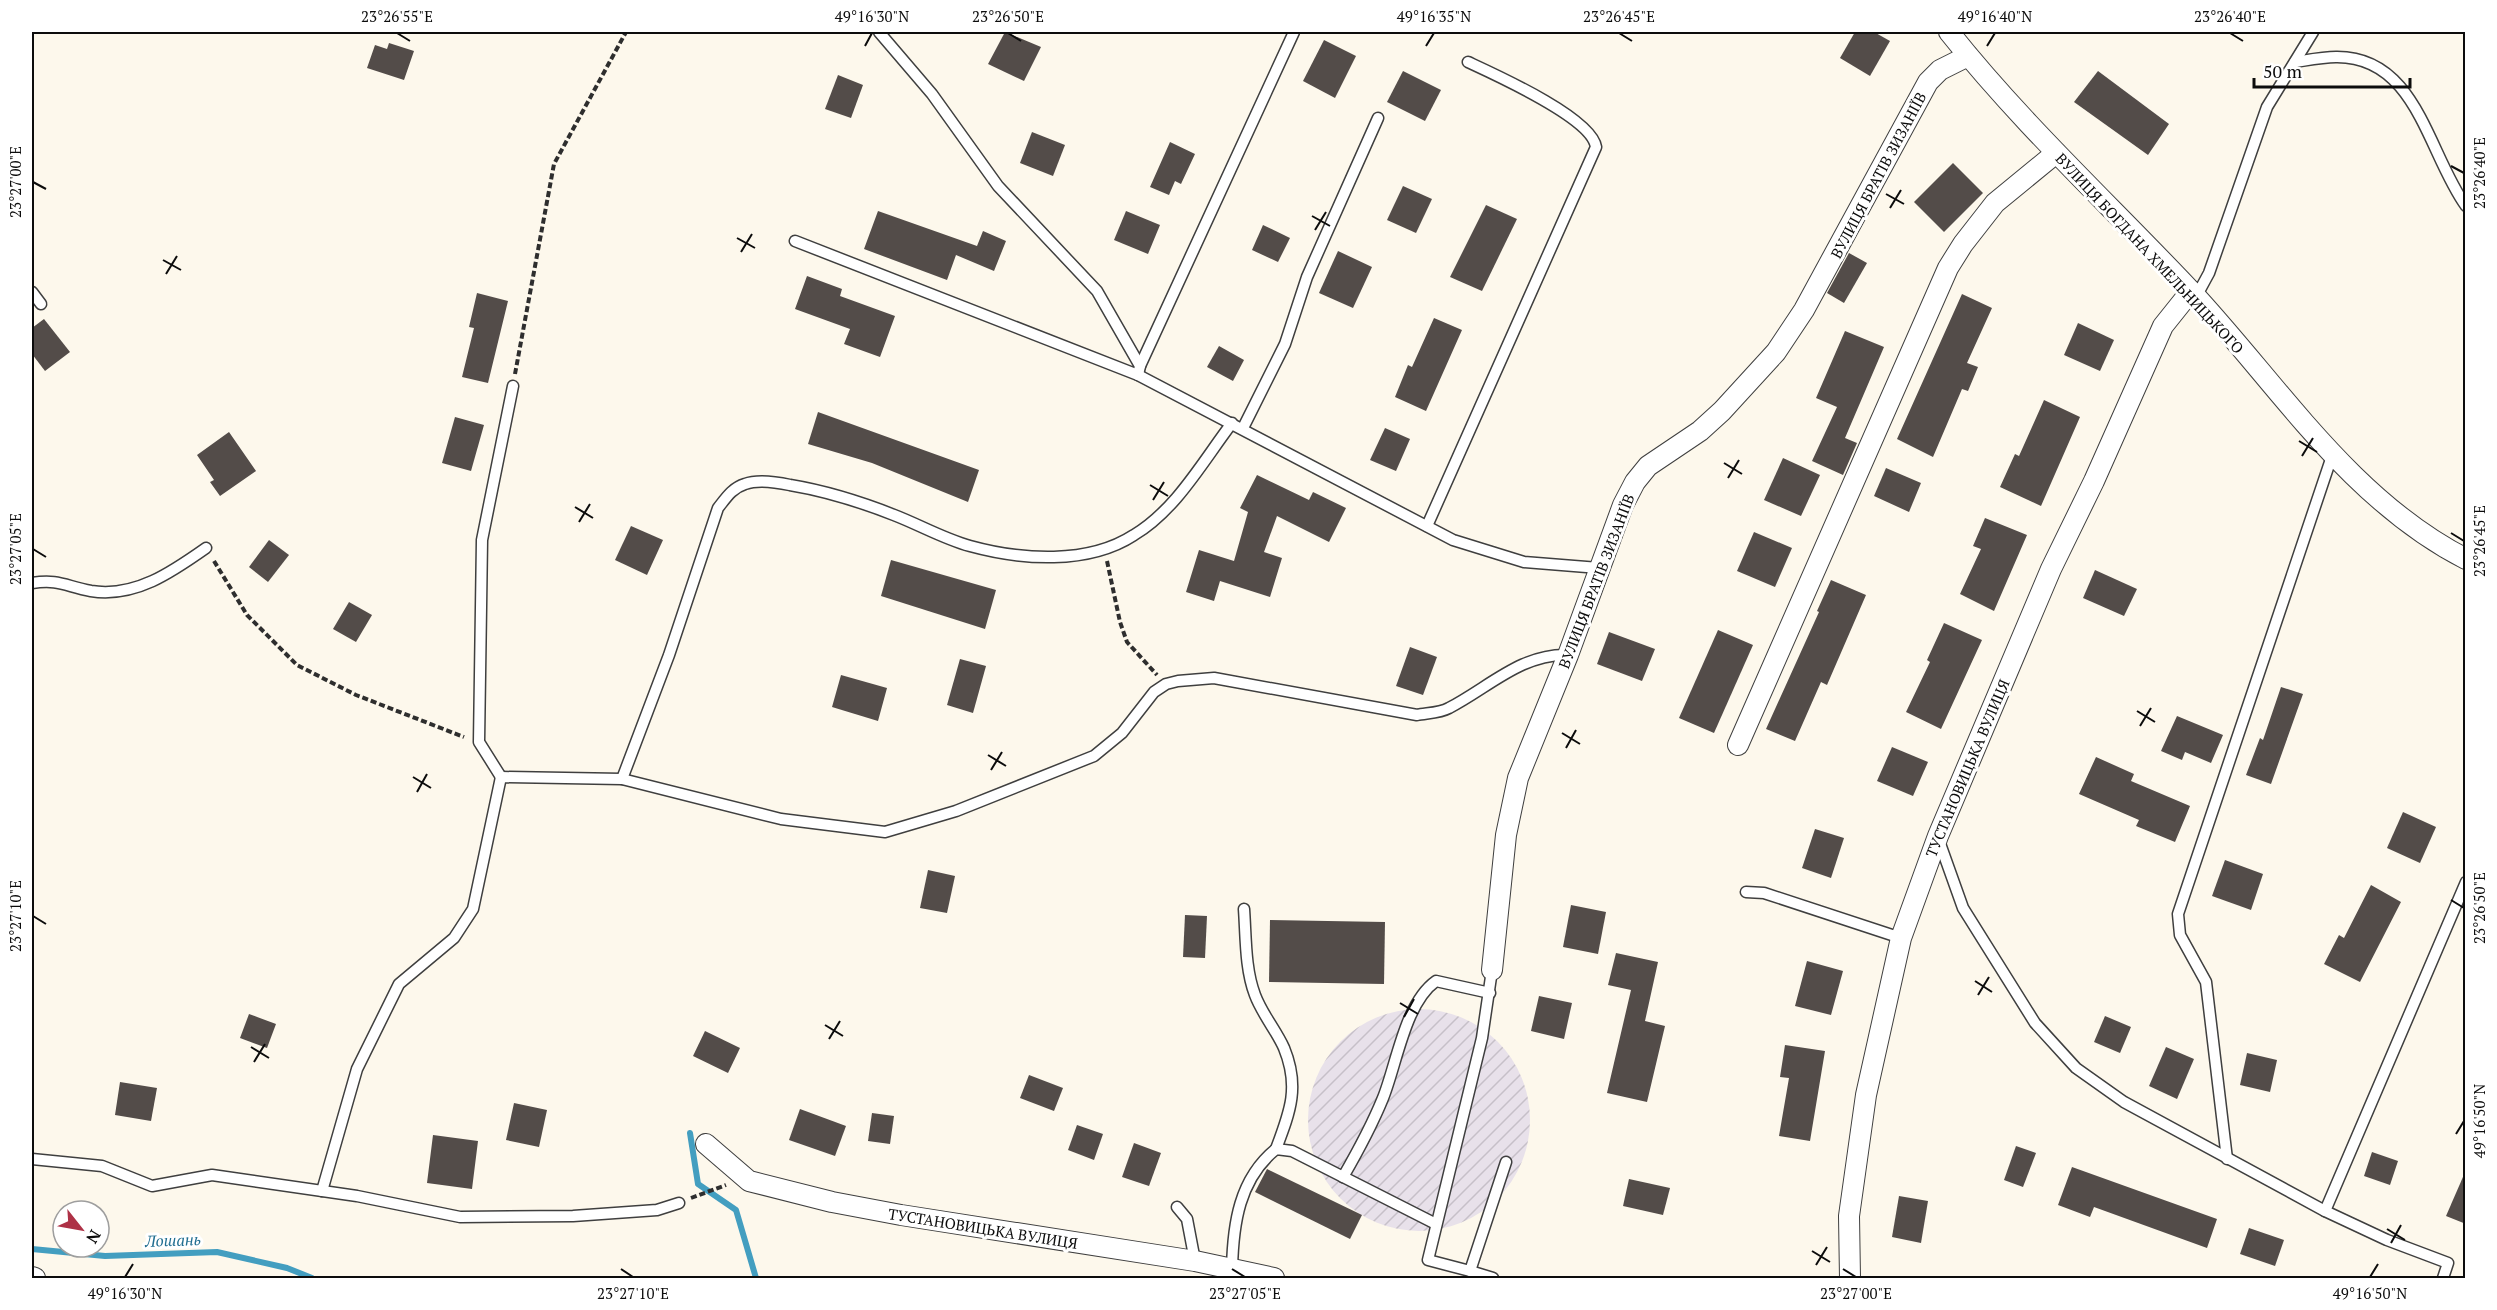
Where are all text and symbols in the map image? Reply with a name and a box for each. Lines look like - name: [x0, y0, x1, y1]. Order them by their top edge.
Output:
- text: 23°26'55"E: [361, 6, 433, 26]
- text: 49°16'30"N: [835, 6, 909, 26]
- text: 23°26'50"E: [972, 6, 1044, 26]
- text: 49°16'35"N: [1397, 6, 1471, 26]
- text: 23°26'45"E: [1583, 6, 1655, 26]
- text: 49°16'40"N: [1958, 6, 2032, 26]
- text: 23°26'40"E: [2194, 6, 2266, 26]
- scale bar: [2254, 51, 2410, 89]
- text: 50 m: [2263, 59, 2303, 83]
- street label: ВУЛИЦЯ БРАТІВ ЗИЗАНІЇВ: [1826, 88, 1930, 262]
- text: 23°26'40"E: [2469, 137, 2489, 209]
- text: 23°27'00"E: [5, 146, 25, 218]
- street label: ВУЛИЦЯ БОГДАНА ХМЕЛЬНИЦЬКОГО: [2052, 148, 2248, 358]
- street label: ВУЛИЦЯ БРАТІВ ЗИЗАНІЇВ: [1553, 491, 1639, 671]
- text: 23°26'45"E: [2469, 505, 2489, 577]
- text: 23°27'05"E: [5, 513, 25, 585]
- street label: ТУСТАНОВИЦЬКА ВУЛИЦЯ: [1920, 676, 2014, 860]
- text: 23°26'50"E: [2469, 872, 2489, 944]
- text: 23°27'10"E: [5, 880, 25, 952]
- text: 49°16'50"N: [2469, 1084, 2489, 1158]
- north arrow: [51, 1199, 111, 1259]
- street label: ТУСТАНОВИЦЬКА ВУЛИЦЯ: [887, 1203, 1080, 1253]
- text: N: [81, 1226, 106, 1248]
- water label: Лошань: [144, 1228, 201, 1252]
- text: 49°16'30"N: [88, 1283, 162, 1303]
- text: 23°27'10"E: [597, 1283, 669, 1303]
- text: 23°27'05"E: [1209, 1283, 1281, 1303]
- text: 23°27'00"E: [1820, 1283, 1892, 1303]
- text: 49°16'50"N: [2333, 1283, 2407, 1303]

